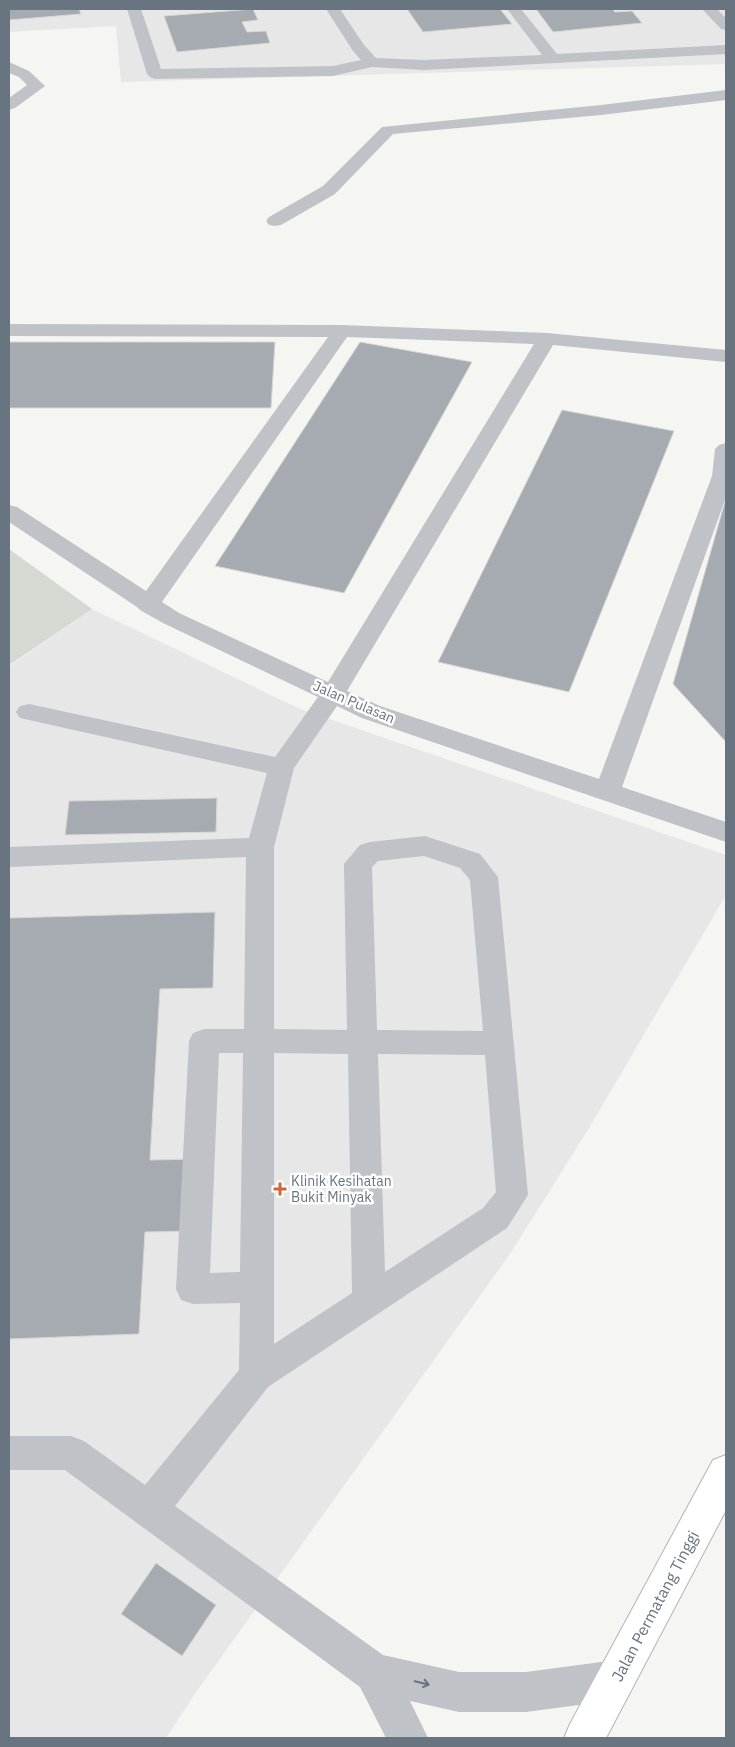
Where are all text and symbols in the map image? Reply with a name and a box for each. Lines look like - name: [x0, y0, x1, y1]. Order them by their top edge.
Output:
- street label: Jalan Pulasan: [310, 677, 398, 727]
- place label: Klinik Kesihatan Bukit Minyak: [291, 1172, 392, 1206]
- marker: Klinik Kesihatan Bukit Minyak: [273, 1182, 287, 1196]
- street label: Jalan Permatang Tinggi: [607, 1527, 703, 1685]
- one-way arrow: [413, 1679, 429, 1689]

